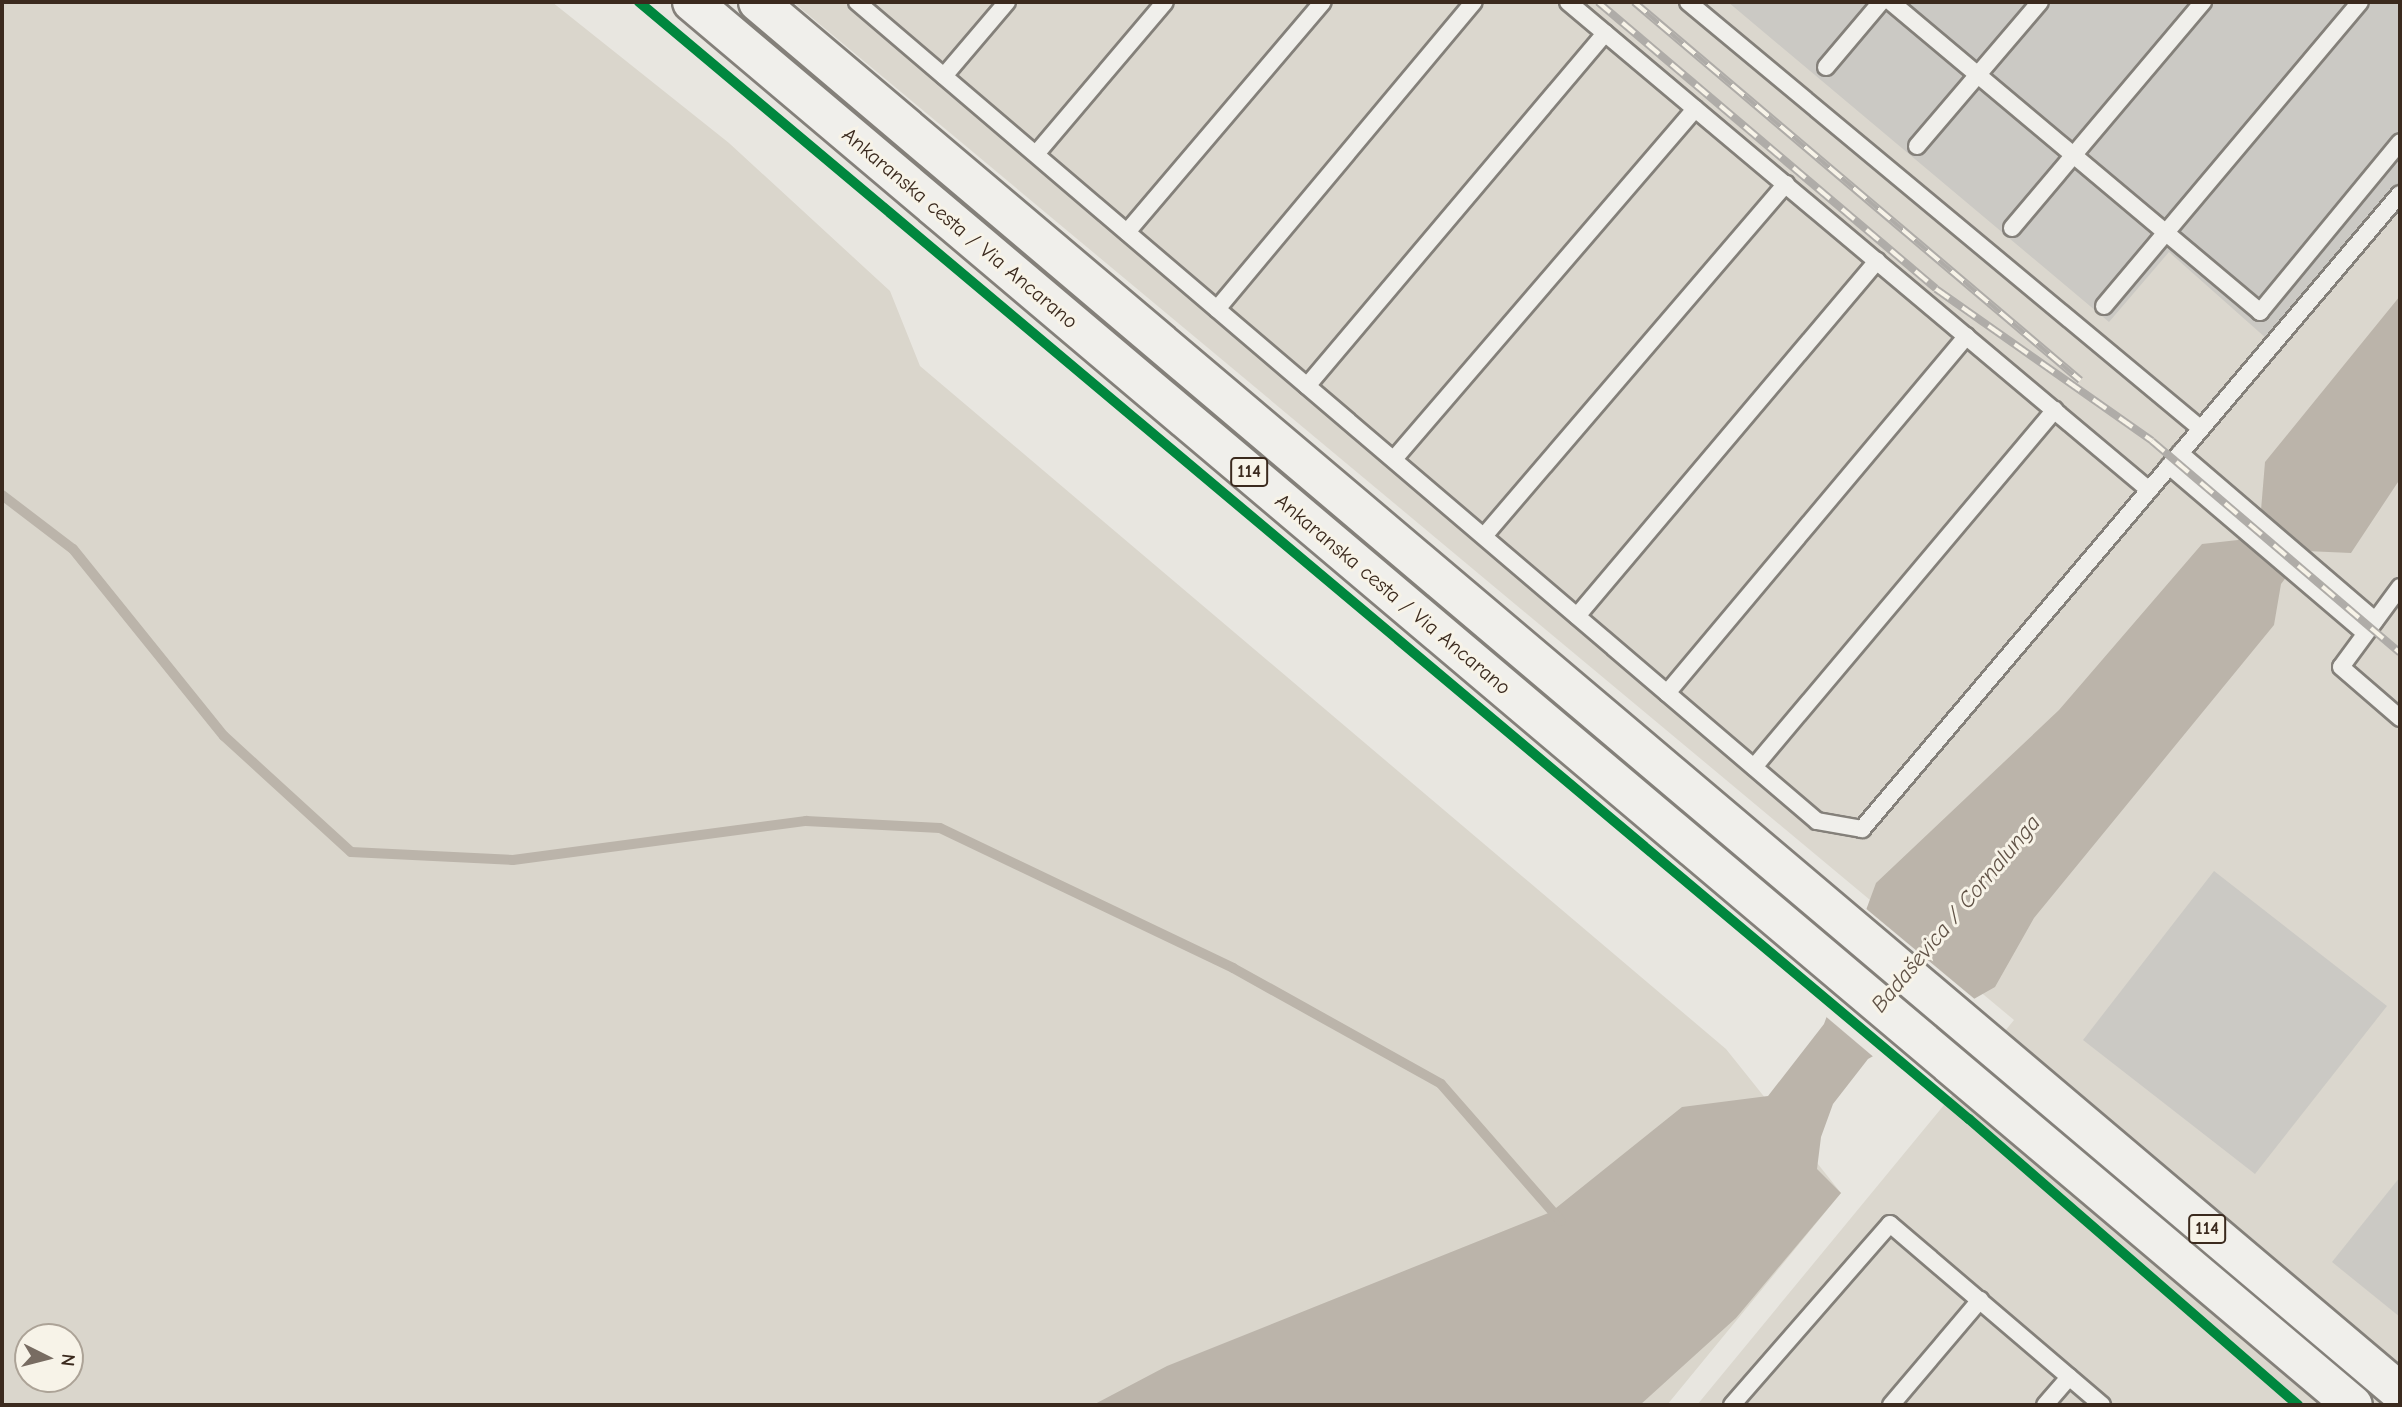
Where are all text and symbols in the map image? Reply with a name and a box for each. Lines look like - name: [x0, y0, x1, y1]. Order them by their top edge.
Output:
- street label: Ankaranska cesta / Via Ancarano: [837, 122, 1083, 334]
- road number: 114: [1230, 457, 1268, 488]
- street label: Ankaranska cesta / Via Ancarano: [1270, 488, 1516, 700]
- water label: Badaševica / Cornalunga: [1865, 810, 2047, 1018]
- road number: 114: [2188, 1214, 2226, 1245]
- north arrow: [14, 1323, 84, 1393]
- text: N: [56, 1353, 79, 1367]

